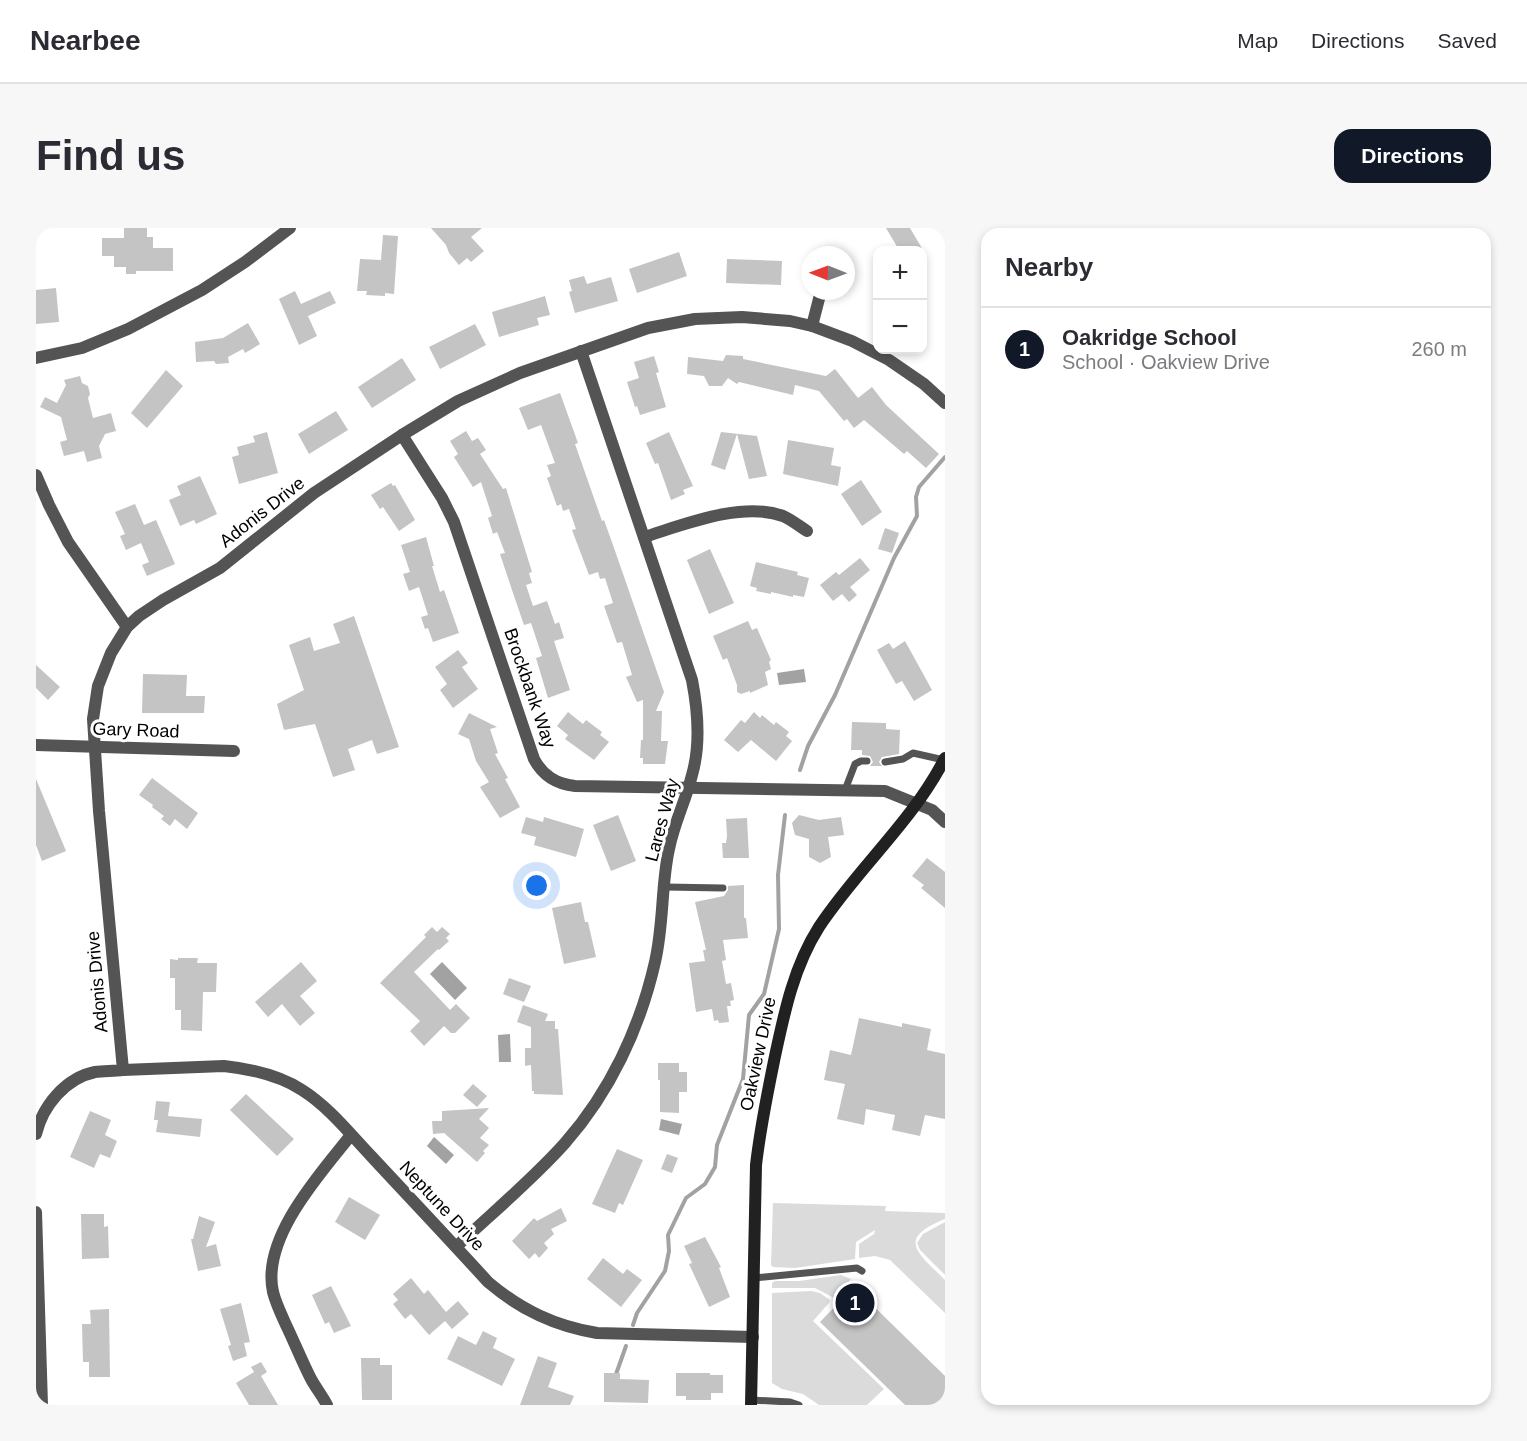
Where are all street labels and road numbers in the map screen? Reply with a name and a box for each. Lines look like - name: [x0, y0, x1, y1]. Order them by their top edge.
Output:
- street label: Adonis Drive: [216, 473, 308, 551]
- street label: Brockbank Way: [500, 625, 560, 751]
- street label: Gary Road: [92, 718, 180, 742]
- street label: Lares Way: [641, 776, 683, 864]
- street label: Adonis Drive: [83, 930, 111, 1034]
- street label: Oakview Drive: [736, 995, 780, 1113]
- street label: Neptune Drive: [395, 1157, 489, 1255]

